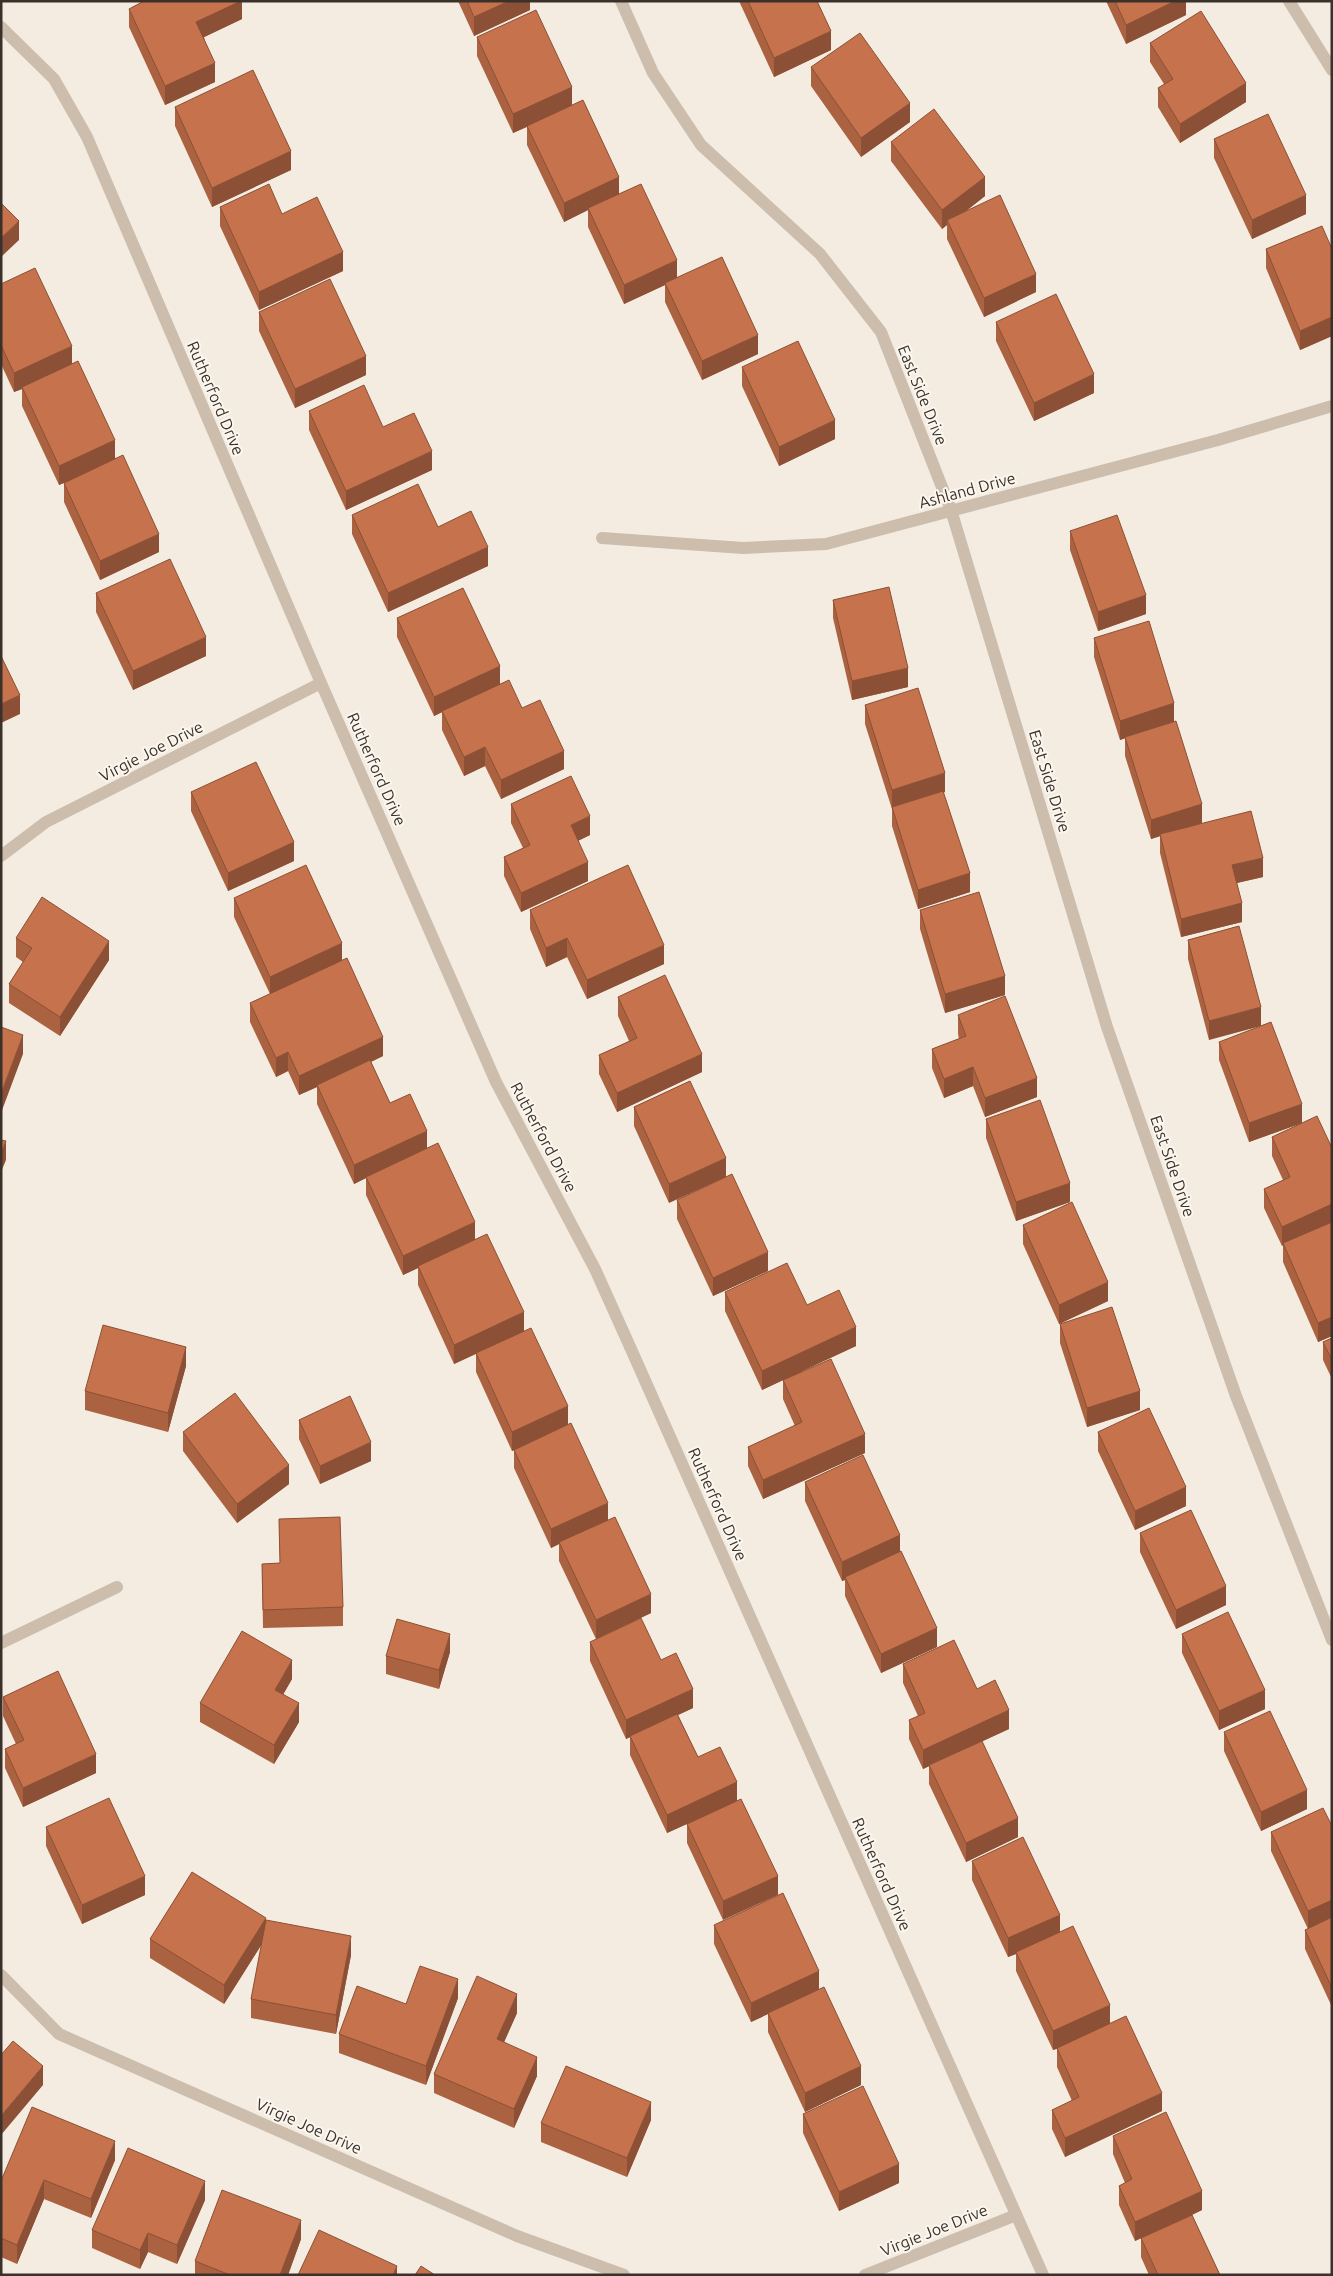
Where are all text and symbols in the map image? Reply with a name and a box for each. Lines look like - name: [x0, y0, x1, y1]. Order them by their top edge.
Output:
- street label: Rutherford Drive: [184, 338, 248, 458]
- street label: East Side Drive: [895, 342, 951, 448]
- street label: Ashland Drive: [917, 468, 1017, 512]
- street label: Rutherford Drive: [344, 710, 410, 828]
- street label: Virgie Joe Drive: [96, 717, 206, 785]
- street label: East Side Drive: [1026, 728, 1074, 834]
- street label: Rutherford Drive: [507, 1079, 581, 1195]
- street label: East Side Drive: [1147, 1113, 1199, 1219]
- street label: Rutherford Drive: [685, 1445, 751, 1563]
- street label: Rutherford Drive: [849, 1815, 915, 1933]
- street label: Virgie Joe Drive: [253, 2095, 365, 2157]
- street label: Virgie Joe Drive: [878, 2200, 990, 2260]

